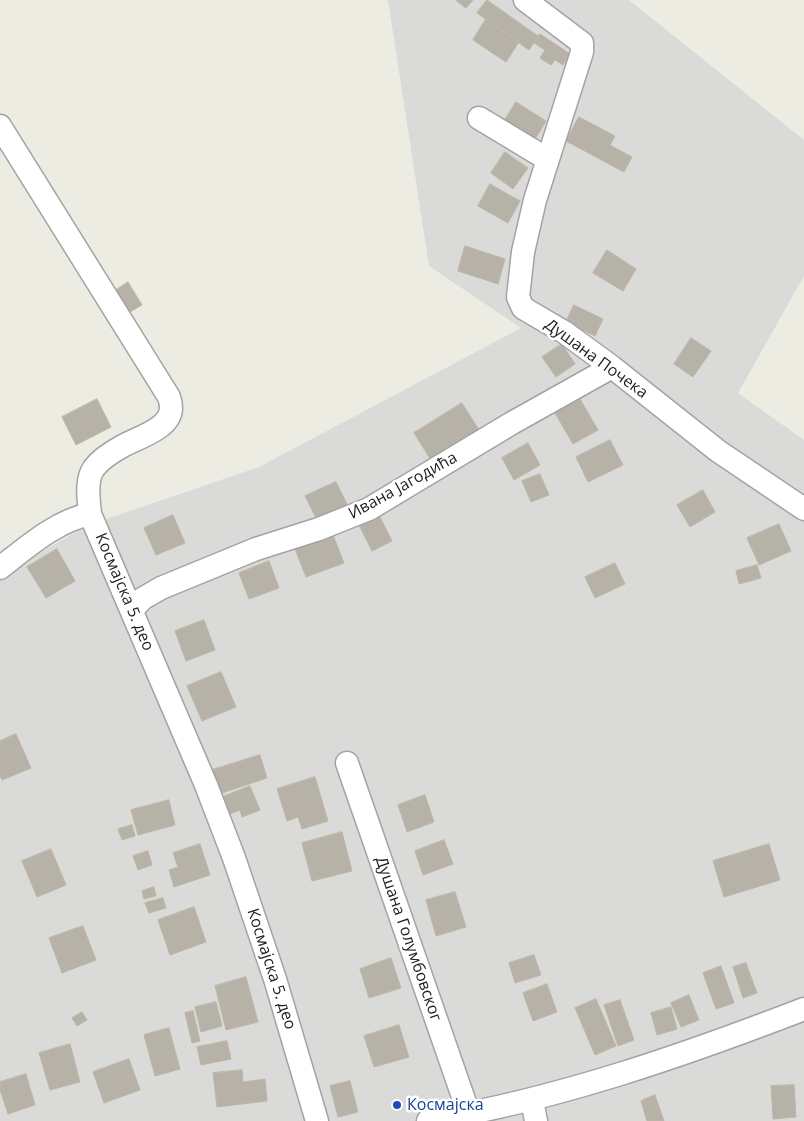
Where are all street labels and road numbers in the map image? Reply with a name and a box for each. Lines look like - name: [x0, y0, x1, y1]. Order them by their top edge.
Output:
- street label: Душана Почека: [541, 315, 651, 403]
- street label: Ивана Јагодића: [345, 448, 461, 524]
- street label: Космајска 5. део: [91, 530, 157, 654]
- street label: Душана Голумбовског: [371, 854, 445, 1024]
- street label: Космајска 5. део: [242, 906, 300, 1032]

